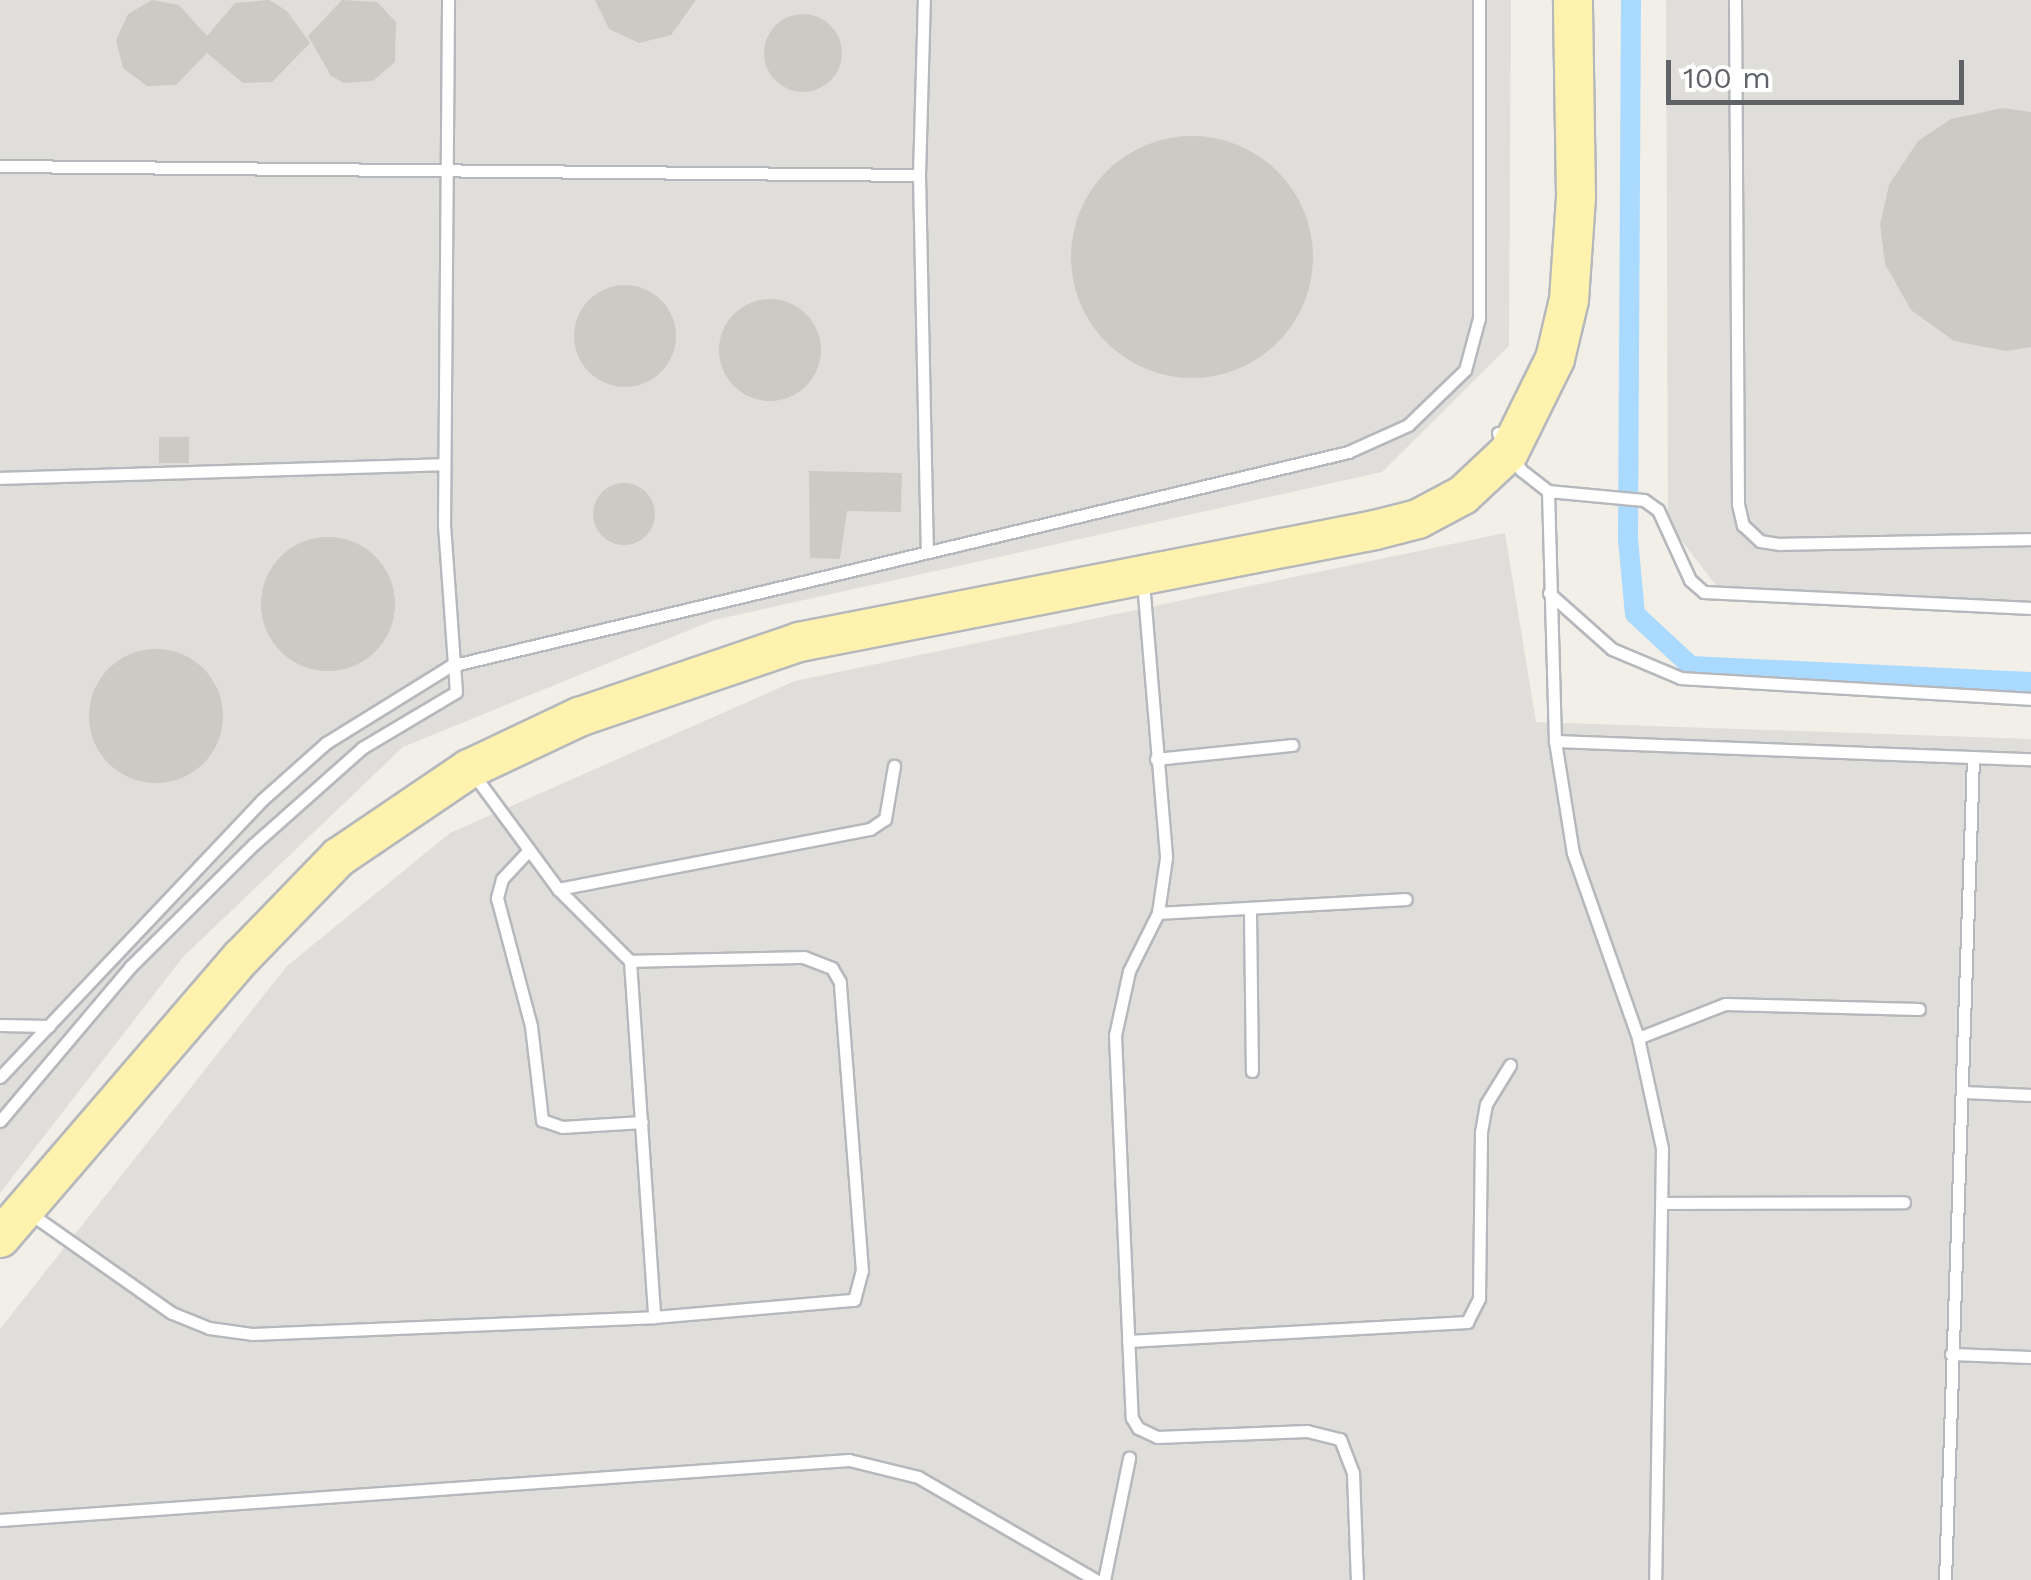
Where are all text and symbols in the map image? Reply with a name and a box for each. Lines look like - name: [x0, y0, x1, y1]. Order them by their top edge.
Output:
- scale bar: [1671, 40, 1968, 102]
- text: 100 m: [1683, 60, 1771, 95]

